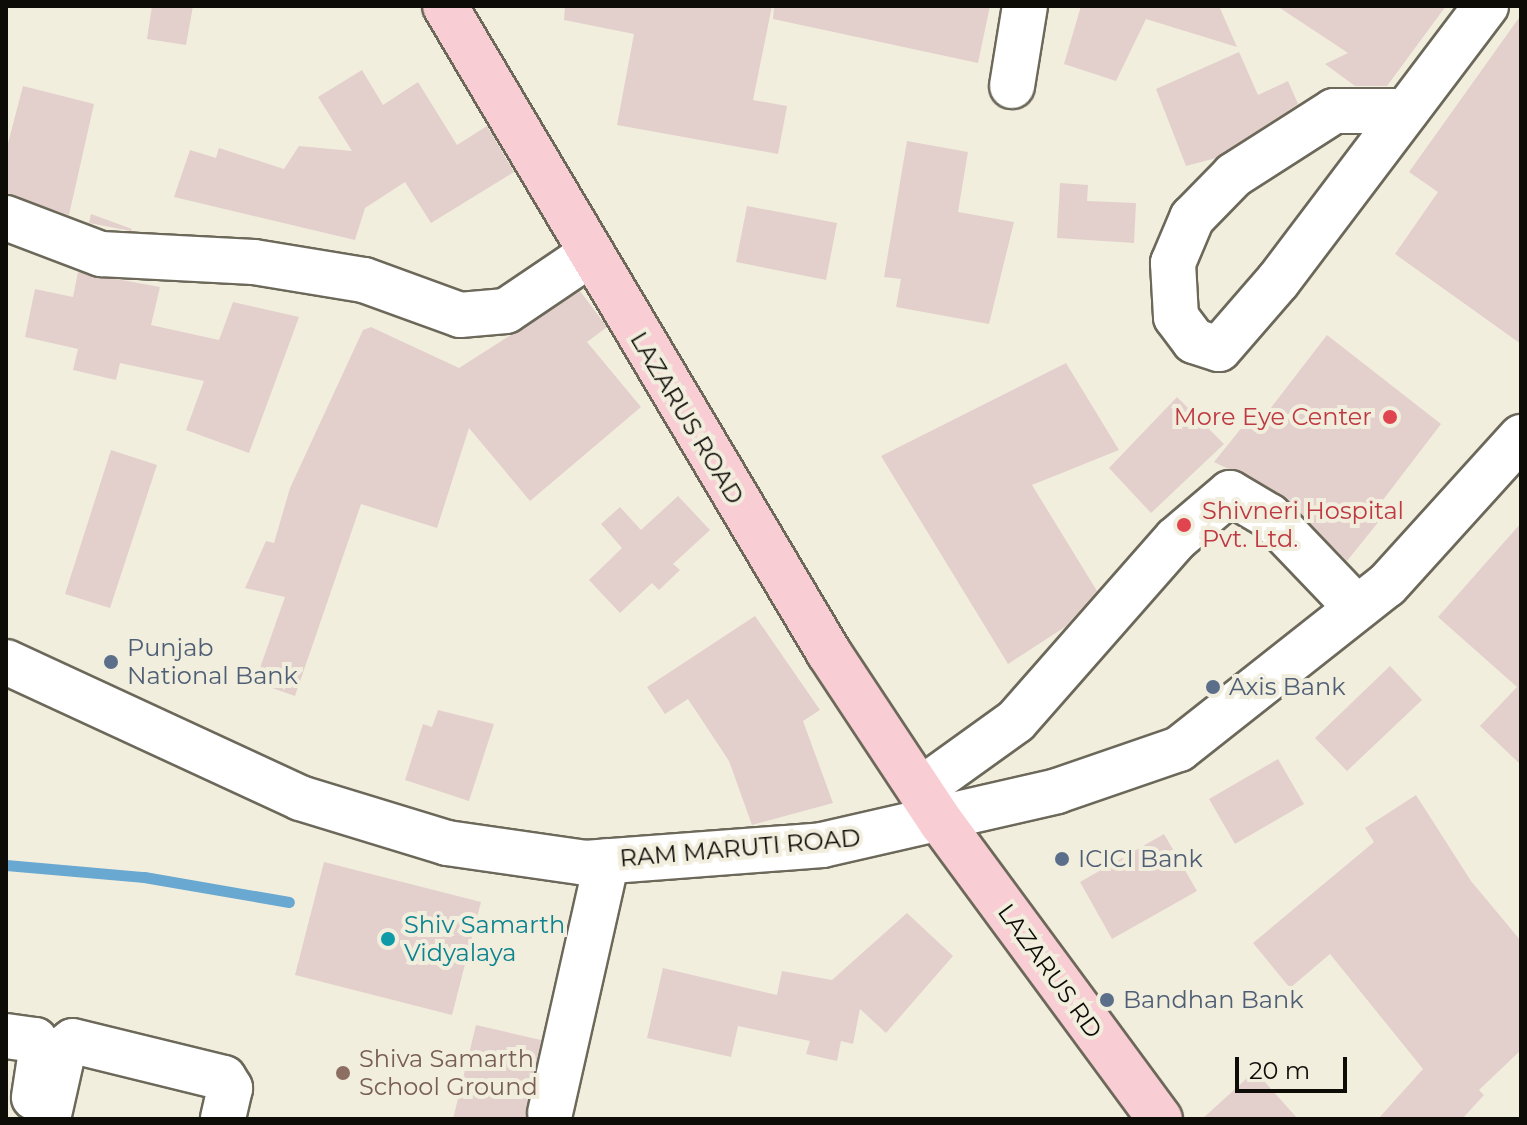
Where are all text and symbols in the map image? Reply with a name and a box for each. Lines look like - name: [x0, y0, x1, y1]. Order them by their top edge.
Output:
- street label: LAZARUS ROAD: [624, 327, 750, 509]
- place label: More Eye Center: [1174, 403, 1372, 431]
- marker: More Eye Center: [1379, 406, 1401, 428]
- place label: Shivneri Hospital Pvt. Ltd.: [1202, 497, 1404, 553]
- marker: Shivneri Hospital Pvt. Ltd.: [1173, 514, 1195, 536]
- place label: Punjab National Bank: [127, 634, 298, 690]
- marker: Punjab National Bank: [102, 653, 120, 671]
- place label: Axis Bank: [1229, 673, 1346, 701]
- marker: Axis Bank: [1204, 678, 1222, 696]
- street label: RAM MARUTI ROAD: [618, 823, 862, 873]
- place label: ICICI Bank: [1078, 845, 1203, 873]
- marker: ICICI Bank: [1053, 850, 1071, 868]
- street label: LAZARUS RD: [992, 898, 1108, 1044]
- place label: Shiv Samarth Vidyalaya: [404, 911, 565, 967]
- marker: Shiv Samarth Vidyalaya: [379, 930, 397, 948]
- place label: Bandhan Bank: [1123, 986, 1303, 1014]
- marker: Bandhan Bank: [1098, 991, 1116, 1009]
- scale bar: [1239, 1041, 1351, 1091]
- place label: Shiva Samarth School Ground: [359, 1045, 538, 1101]
- text: 20 m: [1249, 1056, 1310, 1085]
- marker: Shiva Samarth School Ground: [334, 1064, 352, 1082]

